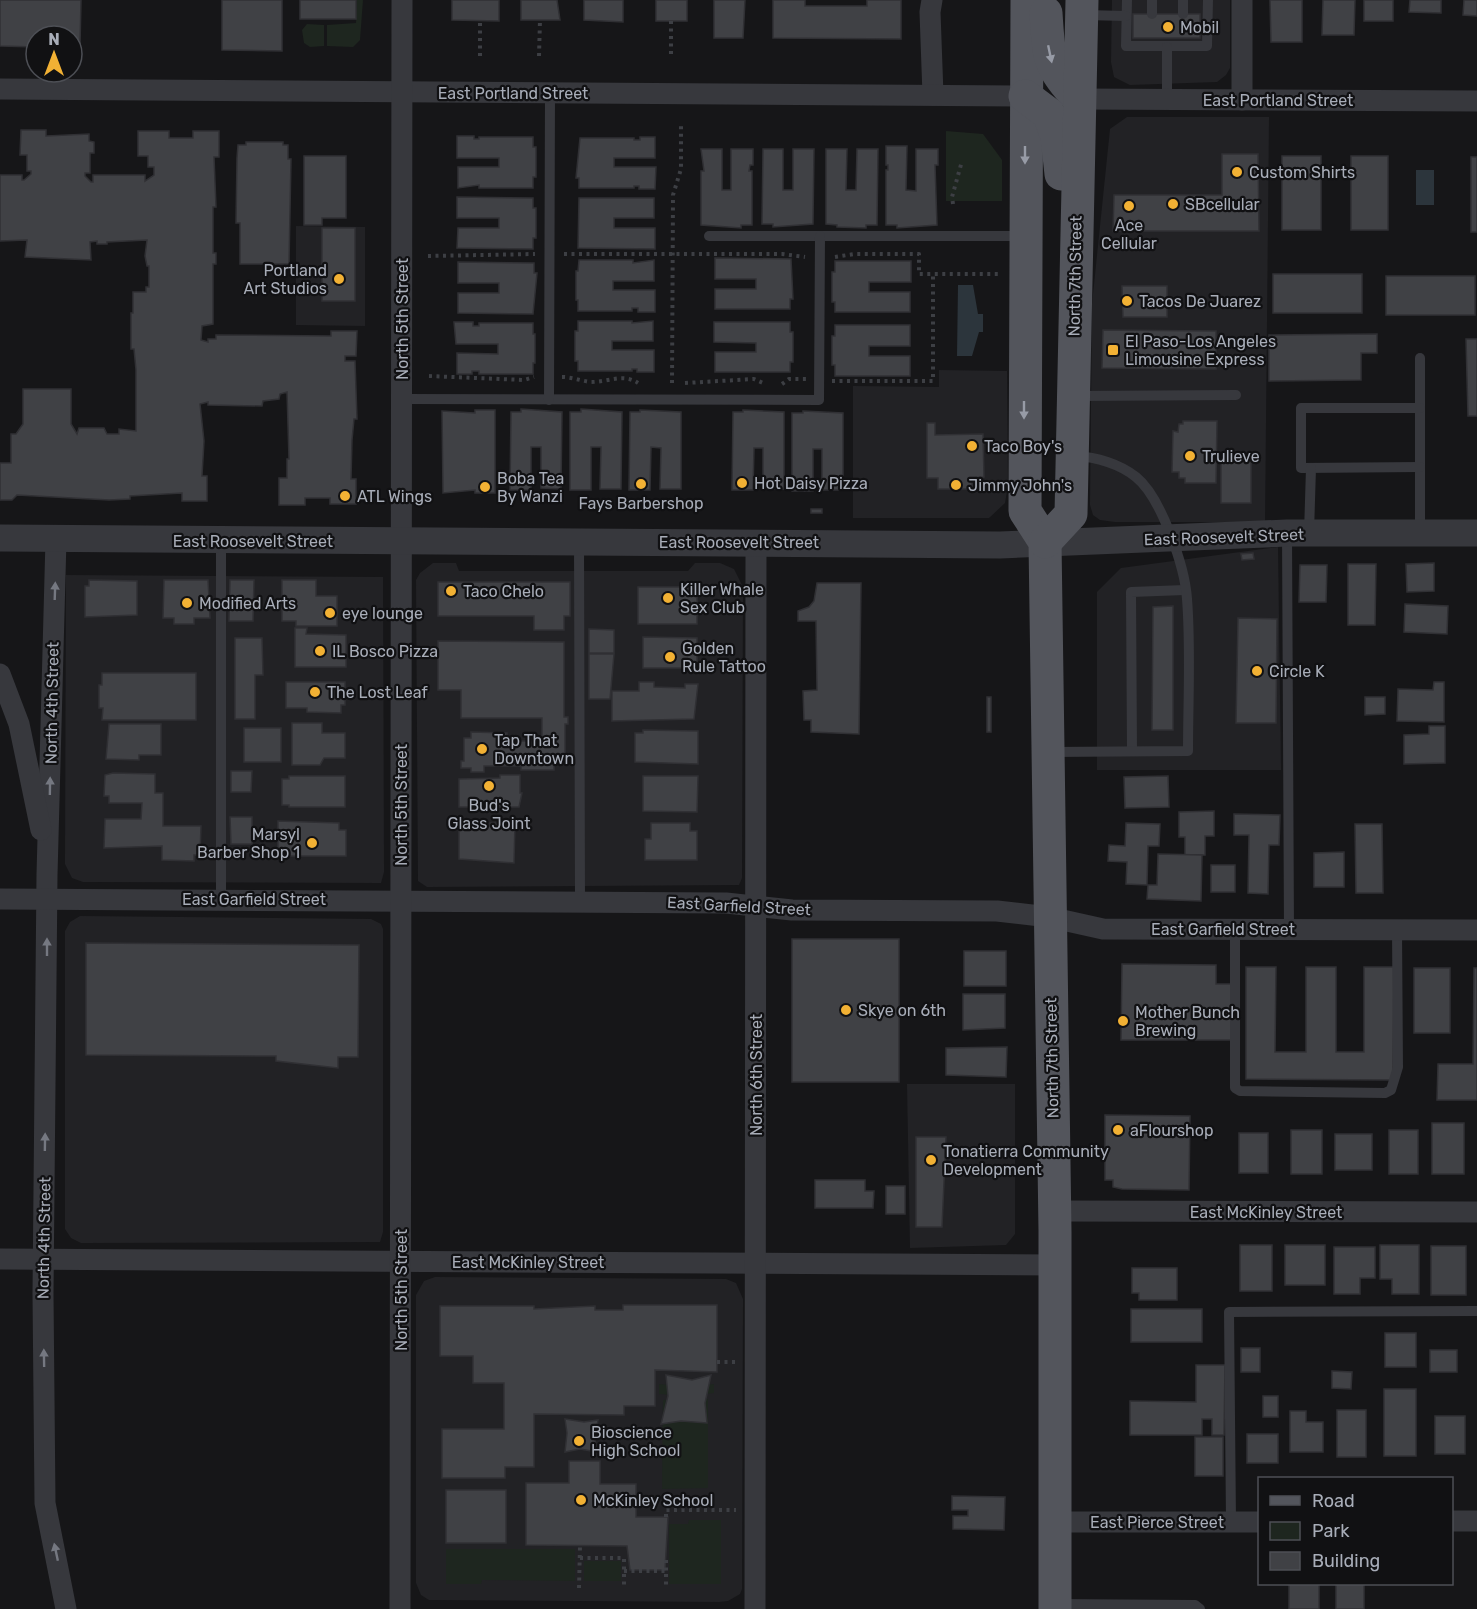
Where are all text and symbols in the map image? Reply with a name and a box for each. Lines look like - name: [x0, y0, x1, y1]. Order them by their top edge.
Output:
- place label: Mobil: [1180, 18, 1219, 37]
- marker: Mobil: [1161, 20, 1175, 34]
- north arrow: [24, 24, 84, 84]
- text: N: [48, 30, 60, 49]
- one-way arrow: [1046, 45, 1055, 64]
- street label: East Portland Street: [438, 84, 588, 103]
- street label: East Portland Street: [1203, 91, 1353, 110]
- one-way arrow: [1020, 145, 1030, 164]
- place label: Custom Shirts: [1249, 163, 1355, 182]
- marker: Custom Shirts: [1230, 165, 1244, 179]
- place label: SBcellular: [1185, 195, 1260, 214]
- marker: SBcellular: [1166, 197, 1180, 211]
- marker: Ace Cellular: [1122, 199, 1136, 213]
- street label: North 7th Street: [1064, 215, 1086, 337]
- place label: Ace Cellular: [1101, 216, 1157, 253]
- street label: North 5th Street: [393, 258, 412, 380]
- place label: Portland Art Studios: [243, 261, 327, 298]
- marker: Portland Art Studios: [332, 272, 346, 286]
- place label: Tacos De Juarez: [1139, 292, 1261, 311]
- marker: Tacos De Juarez: [1120, 294, 1134, 308]
- place label: El Paso-Los Angeles Limousine Express: [1125, 332, 1276, 369]
- marker: El Paso-Los Angeles Limousine Express: [1106, 343, 1120, 357]
- one-way arrow: [1019, 400, 1029, 419]
- place label: Taco Boy's: [984, 437, 1062, 456]
- marker: Taco Boy's: [965, 439, 979, 453]
- place label: Trulieve: [1202, 447, 1260, 466]
- marker: Trulieve: [1183, 449, 1197, 463]
- place label: Boba Tea By Wanzi: [497, 469, 564, 506]
- place label: Hot Daisy Pizza: [754, 474, 868, 493]
- marker: Hot Daisy Pizza: [735, 476, 749, 490]
- place label: Jimmy John's: [968, 476, 1072, 495]
- marker: Fays Barbershop: [634, 477, 648, 491]
- marker: Jimmy John's: [949, 478, 963, 492]
- marker: Boba Tea By Wanzi: [478, 480, 492, 494]
- place label: ATL Wings: [357, 487, 432, 506]
- marker: ATL Wings: [338, 489, 352, 503]
- place label: Fays Barbershop: [579, 494, 703, 513]
- street label: East Roosevelt Street: [1144, 525, 1304, 549]
- street label: East Roosevelt Street: [173, 532, 333, 551]
- street label: East Roosevelt Street: [659, 533, 819, 552]
- place label: Killer Whale Sex Club: [680, 580, 764, 617]
- one-way arrow: [51, 582, 60, 601]
- place label: Taco Chelo: [463, 582, 544, 601]
- marker: Taco Chelo: [444, 584, 458, 598]
- marker: Killer Whale Sex Club: [661, 591, 675, 605]
- place label: Modified Arts: [199, 594, 296, 613]
- marker: Modified Arts: [180, 596, 194, 610]
- place label: eye lounge: [342, 604, 423, 623]
- marker: eye lounge: [323, 606, 337, 620]
- place label: Golden Rule Tattoo: [682, 639, 766, 676]
- street label: North 4th Street: [41, 642, 63, 764]
- place label: IL Bosco Pizza: [332, 642, 438, 661]
- marker: IL Bosco Pizza: [313, 644, 327, 658]
- marker: Golden Rule Tattoo: [663, 650, 677, 664]
- place label: Circle K: [1269, 662, 1325, 681]
- marker: Circle K: [1250, 664, 1264, 678]
- place label: The Lost Leaf: [327, 683, 428, 702]
- marker: The Lost Leaf: [308, 685, 322, 699]
- place label: Tap That Downtown: [494, 731, 574, 768]
- marker: Tap That Downtown: [475, 742, 489, 756]
- street label: North 5th Street: [392, 744, 411, 866]
- one-way arrow: [46, 777, 55, 796]
- marker: Bud's Glass Joint: [482, 779, 496, 793]
- place label: Bud's Glass Joint: [448, 796, 530, 833]
- place label: Marsyl Barber Shop 1: [197, 825, 300, 862]
- marker: Marsyl Barber Shop 1: [305, 836, 319, 850]
- street label: East Garfield Street: [182, 890, 326, 909]
- street label: East Garfield Street: [667, 893, 811, 919]
- street label: East Garfield Street: [1151, 920, 1295, 939]
- one-way arrow: [42, 937, 51, 956]
- street label: North 7th Street: [1041, 997, 1063, 1119]
- place label: Skye on 6th: [858, 1001, 946, 1020]
- marker: Skye on 6th: [839, 1003, 853, 1017]
- place label: Mother Bunch Brewing: [1135, 1003, 1240, 1040]
- street label: North 6th Street: [747, 1014, 766, 1136]
- marker: Mother Bunch Brewing: [1116, 1014, 1130, 1028]
- place label: aFlourshop: [1130, 1121, 1214, 1140]
- marker: aFlourshop: [1111, 1123, 1125, 1137]
- one-way arrow: [40, 1132, 50, 1151]
- place label: Tonatierra Community Development: [943, 1142, 1109, 1179]
- marker: Tonatierra Community Development: [924, 1153, 938, 1167]
- street label: North 4th Street: [33, 1177, 55, 1299]
- street label: East McKinley Street: [1190, 1203, 1342, 1222]
- street label: North 5th Street: [392, 1229, 411, 1351]
- street label: East McKinley Street: [452, 1253, 604, 1272]
- one-way arrow: [39, 1348, 49, 1367]
- place label: Bioscience High School: [591, 1423, 680, 1460]
- marker: Bioscience High School: [572, 1434, 586, 1448]
- legend: [1258, 1477, 1453, 1585]
- text: Road: [1312, 1490, 1355, 1512]
- place label: McKinley School: [593, 1491, 713, 1510]
- marker: McKinley School: [574, 1493, 588, 1507]
- street label: East Pierce Street: [1090, 1513, 1224, 1532]
- text: Park: [1312, 1520, 1350, 1542]
- one-way arrow: [50, 1542, 60, 1561]
- text: Building: [1312, 1550, 1380, 1572]

